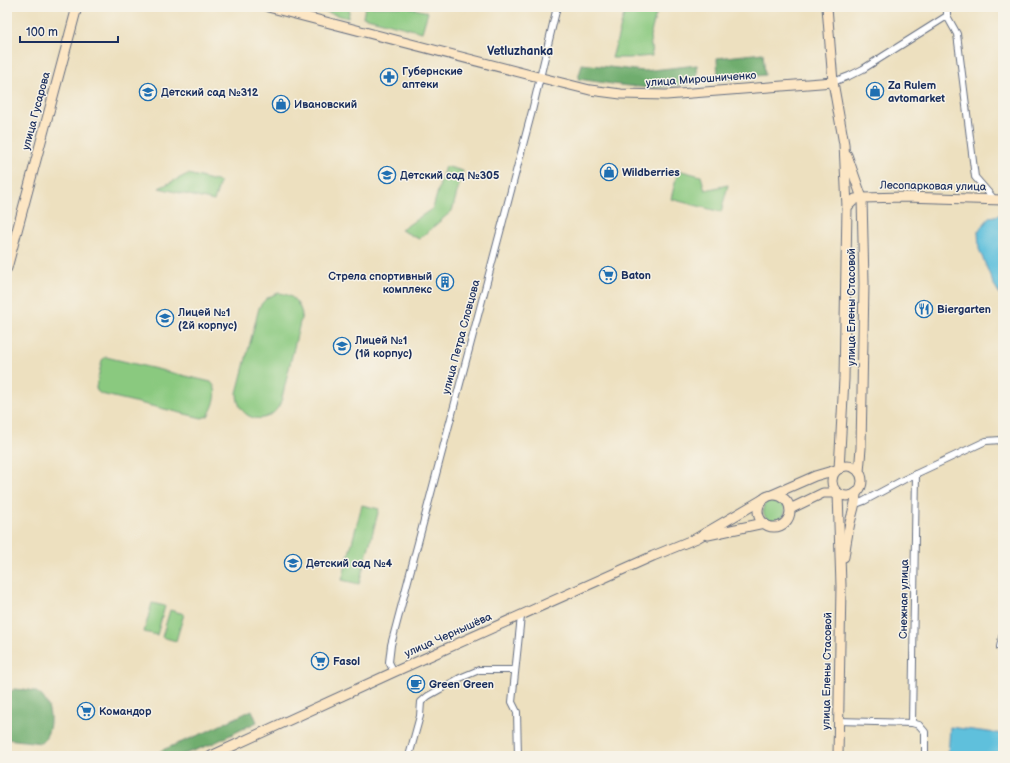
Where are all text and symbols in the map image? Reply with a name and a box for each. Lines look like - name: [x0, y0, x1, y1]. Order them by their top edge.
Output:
- scale bar: [20, 18, 118, 44]
- text: 100 m: [26, 25, 58, 40]
- district label: Vetluzhanka: [487, 44, 553, 59]
- place label: Губернские аптеки: [402, 65, 463, 91]
- pharmacy icon: Губернские аптеки: [379, 67, 399, 87]
- street label: улица Мирошниченко: [645, 69, 757, 89]
- street label: улица Гусарова: [19, 70, 53, 152]
- place label: Za Rulem avtomarket: [888, 79, 945, 105]
- shop icon: Za Rulem avtomarket: [865, 81, 885, 101]
- school or university icon: Детский сад №312: [138, 82, 158, 102]
- place label: Детский сад №312: [161, 86, 259, 99]
- shop icon: Ивановский: [271, 94, 291, 114]
- place label: Ивановский: [294, 98, 357, 111]
- shop icon: Wildberries: [599, 162, 619, 182]
- school or university icon: Детский сад №305: [377, 165, 397, 185]
- place label: Wildberries: [622, 166, 680, 179]
- place label: Детский сад №305: [400, 169, 500, 182]
- street label: Лесопарковая улица: [879, 179, 987, 193]
- street label: улица Елены Стасовой: [845, 248, 858, 366]
- supermarket icon: Baton: [598, 265, 618, 285]
- place label: Baton: [621, 269, 651, 282]
- place label: Стрела спортивный комплекс: [328, 270, 432, 296]
- building icon: Стрела спортивный комплекс: [435, 272, 455, 292]
- street label: улица Петра Словцова: [439, 278, 483, 396]
- restaurant icon: Biergarten: [914, 299, 934, 319]
- place label: Biergarten: [937, 303, 991, 316]
- place label: Лицей №1 (2й корпус): [177, 306, 238, 332]
- school or university icon: Лицей №1 (2й корпус): [155, 308, 175, 328]
- place label: Лицей №1 (1й корпус): [354, 334, 413, 360]
- school or university icon: Лицей №1 (1й корпус): [332, 336, 352, 356]
- school or university icon: Детский сад №4: [283, 553, 303, 573]
- place label: Детский сад №4: [306, 557, 393, 570]
- street label: Снежная улица: [897, 559, 911, 639]
- street label: улица Чернышёва: [402, 610, 494, 660]
- street label: улица Елены Стасовой: [819, 612, 835, 730]
- supermarket icon: Fasol: [310, 651, 330, 671]
- place label: Fasol: [333, 655, 360, 668]
- cafe icon: Green Green: [406, 674, 426, 694]
- place label: Green Green: [429, 678, 494, 691]
- supermarket icon: Командор: [76, 701, 96, 721]
- place label: Командор: [99, 705, 152, 718]

